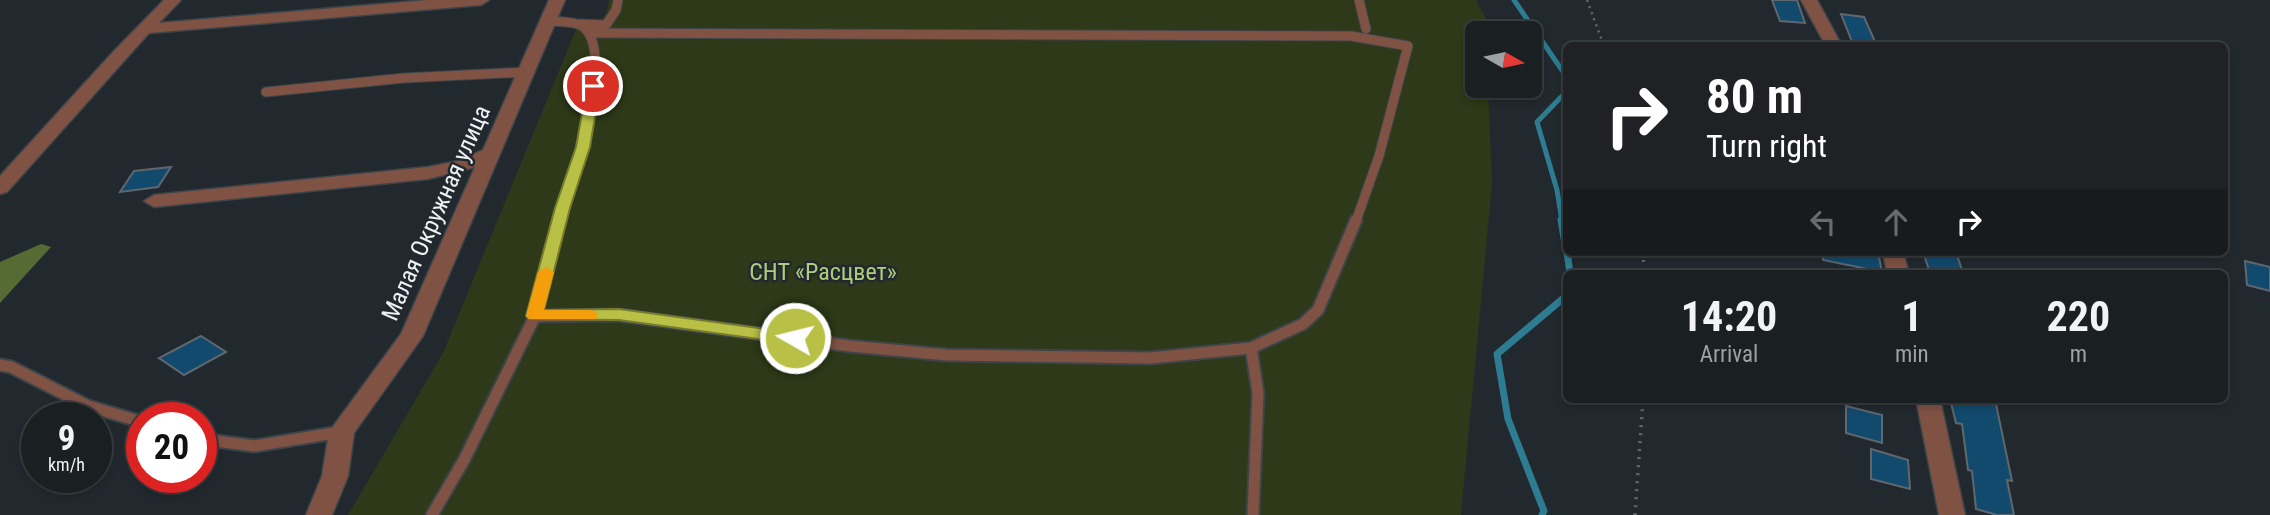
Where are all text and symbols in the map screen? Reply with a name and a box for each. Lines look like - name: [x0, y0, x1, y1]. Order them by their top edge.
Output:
- north arrow: [1465, 21, 1542, 98]
- map controls: [1465, 21, 1542, 98]
- pin: [563, 56, 623, 116]
- icon: arrive: [574, 67, 612, 105]
- text: 80 m: [1706, 68, 1803, 125]
- icon: right: [1591, 70, 1682, 161]
- street label: Малая Окружная улица: [376, 101, 496, 325]
- text: Turn right: [1706, 127, 1827, 165]
- icon: left: [1804, 203, 1842, 241]
- icon: ahead: [1877, 203, 1915, 241]
- icon: right: [1950, 203, 1988, 241]
- park label: СНТ «Расцвет»: [749, 258, 897, 286]
- text: 14:20: [1681, 292, 1777, 341]
- text: 1: [1901, 292, 1922, 341]
- text: 220: [2046, 292, 2110, 341]
- position arrow: [758, 301, 832, 375]
- text: Arrival: [1700, 341, 1758, 368]
- text: min: [1895, 341, 1929, 368]
- text: m: [2070, 341, 2087, 368]
- speed limit sign: 20: [126, 402, 217, 493]
- text: 9: [58, 418, 75, 459]
- text: km/h: [48, 454, 85, 475]

